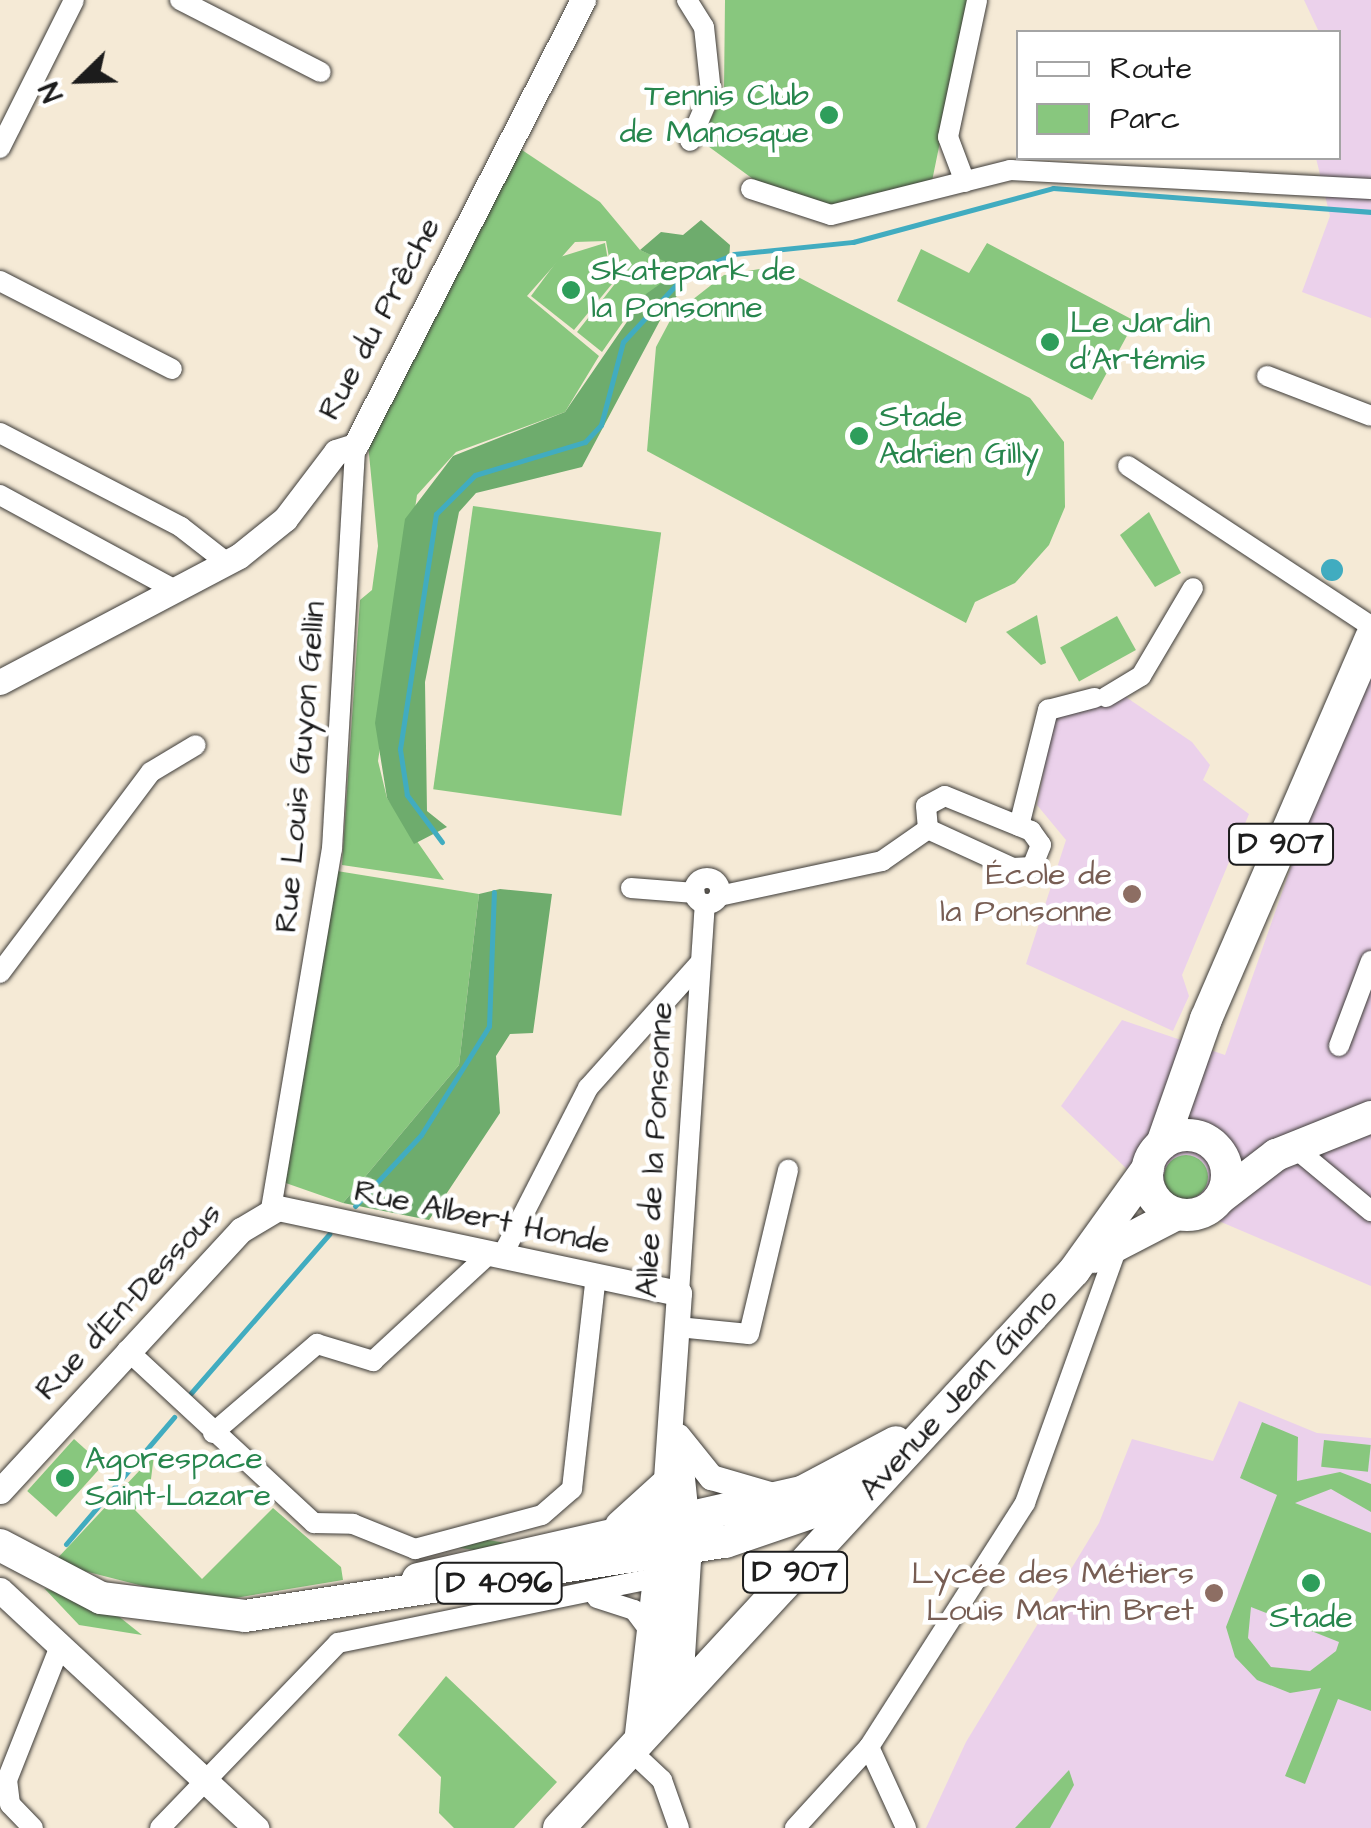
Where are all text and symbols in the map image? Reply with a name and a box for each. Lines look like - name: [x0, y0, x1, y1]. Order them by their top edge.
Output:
- north arrow: [30, 30, 130, 130]
- legend: [1016, 30, 1341, 160]
- text: Route: [1110, 48, 1192, 90]
- text: N: [31, 76, 73, 108]
- place label: Tennis Club de Manosque: [620, 78, 809, 153]
- text: Parc: [1110, 98, 1180, 140]
- marker: Tennis Club de Manosque: [818, 104, 840, 126]
- street label: Rue du Prêche: [311, 211, 449, 427]
- place label: Skatepark de la Ponsonne: [591, 253, 796, 328]
- marker: Skatepark de la Ponsonne: [560, 279, 582, 301]
- place label: Le Jardin d'Artémis: [1070, 305, 1210, 380]
- marker: Le Jardin d'Artémis: [1039, 331, 1061, 353]
- place label: Stade Adrien Gilly: [879, 399, 1039, 474]
- marker: Stade Adrien Gilly: [848, 425, 870, 447]
- street label: Rue Louis Guyon Gellin: [267, 600, 335, 934]
- road number: D 907: [1226, 819, 1336, 869]
- place label: École de la Ponsonne: [940, 857, 1112, 932]
- marker: École de la Ponsonne: [1121, 883, 1143, 905]
- street label: Allée de la Ponsonne: [628, 1001, 682, 1299]
- street label: Rue Albert Honde: [351, 1172, 613, 1264]
- street label: Rue d'En-Dessous: [28, 1195, 230, 1409]
- street label: Avenue Jean Giono: [851, 1281, 1067, 1509]
- place label: Agorespace Saint-Lazare: [85, 1441, 271, 1516]
- marker: Agorespace Saint-Lazare: [54, 1467, 76, 1489]
- road number: D 907: [740, 1547, 850, 1597]
- place label: Lycée des Métiers Louis Martin Bret: [911, 1556, 1194, 1631]
- road number: D 4096: [434, 1558, 564, 1608]
- marker: Stade: [1300, 1572, 1322, 1594]
- marker: Lycée des Métiers Louis Martin Bret: [1203, 1582, 1225, 1604]
- place label: Stade: [1269, 1599, 1353, 1637]

